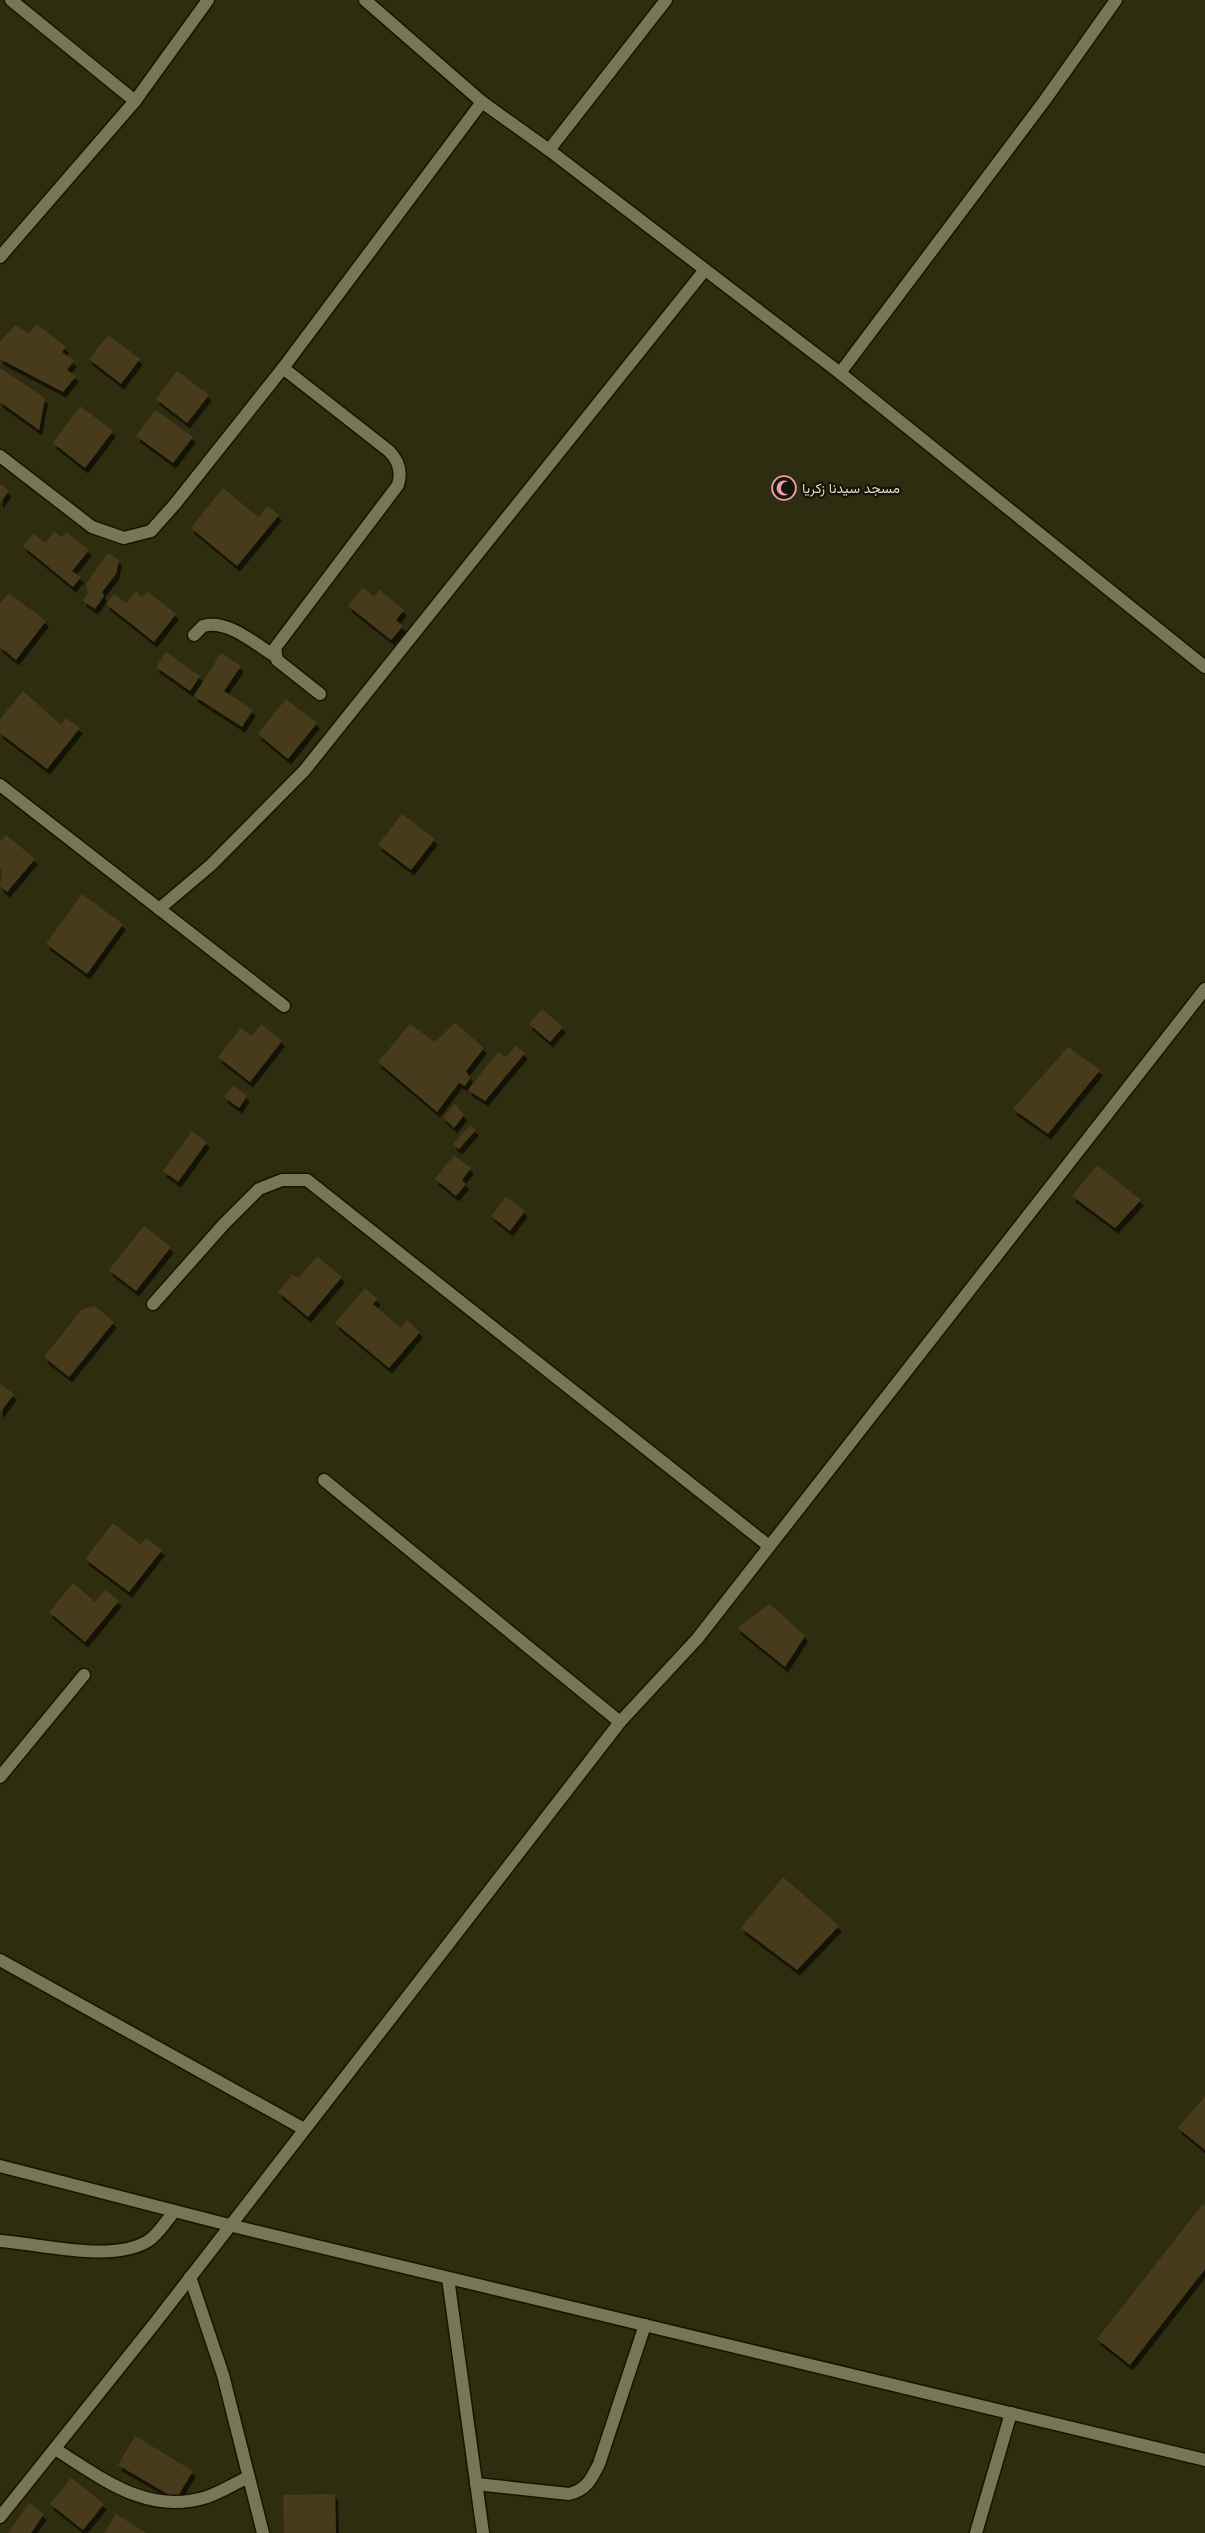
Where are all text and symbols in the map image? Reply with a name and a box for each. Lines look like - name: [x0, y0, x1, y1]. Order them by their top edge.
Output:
- mosque icon: مسجد سيدنا زكريا: [771, 475, 797, 501]
- place label: مسجد سيدنا زكريا: [802, 479, 900, 497]

